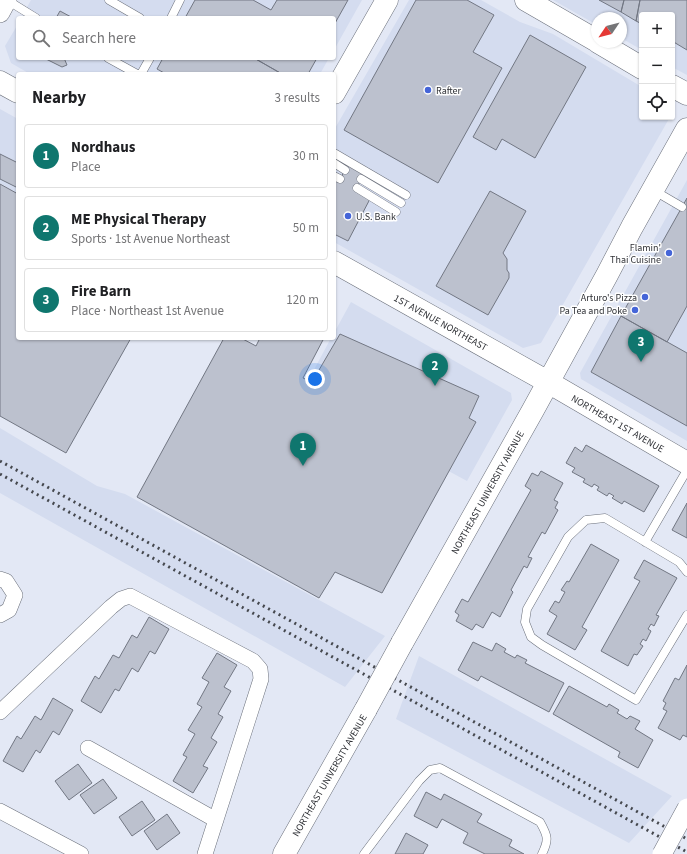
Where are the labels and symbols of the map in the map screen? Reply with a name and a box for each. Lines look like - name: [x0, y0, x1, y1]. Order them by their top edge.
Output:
- north arrow: [591, 12, 627, 48]
- place label: Rafter: [436, 84, 461, 98]
- marker: Rafter: [423, 85, 433, 95]
- place label: U.S. Bank: [356, 210, 396, 224]
- marker: U.S. Bank: [343, 211, 353, 221]
- place label: Flamin' Thai Cuisine: [610, 241, 661, 267]
- marker: Flamin' Thai Cuisine: [664, 248, 674, 258]
- street label: 1ST AVENUE NORTHEAST: [391, 291, 490, 355]
- place label: Arturo's Pizza: [581, 291, 637, 305]
- marker: Arturo's Pizza: [640, 292, 650, 302]
- place label: Pa Tea and Poke: [560, 304, 627, 318]
- marker: Pa Tea and Poke: [630, 305, 640, 315]
- pin: 3: [628, 329, 654, 362]
- pin: 2: [422, 353, 448, 386]
- your location: [305, 369, 325, 389]
- street label: NORTHEAST 1ST AVENUE: [568, 392, 667, 456]
- street label: NORTHEAST UNIVERSITY AVENUE: [448, 428, 528, 557]
- pin: 1: [290, 433, 316, 466]
- street label: NORTHEAST UNIVERSITY AVENUE: [289, 712, 371, 839]

